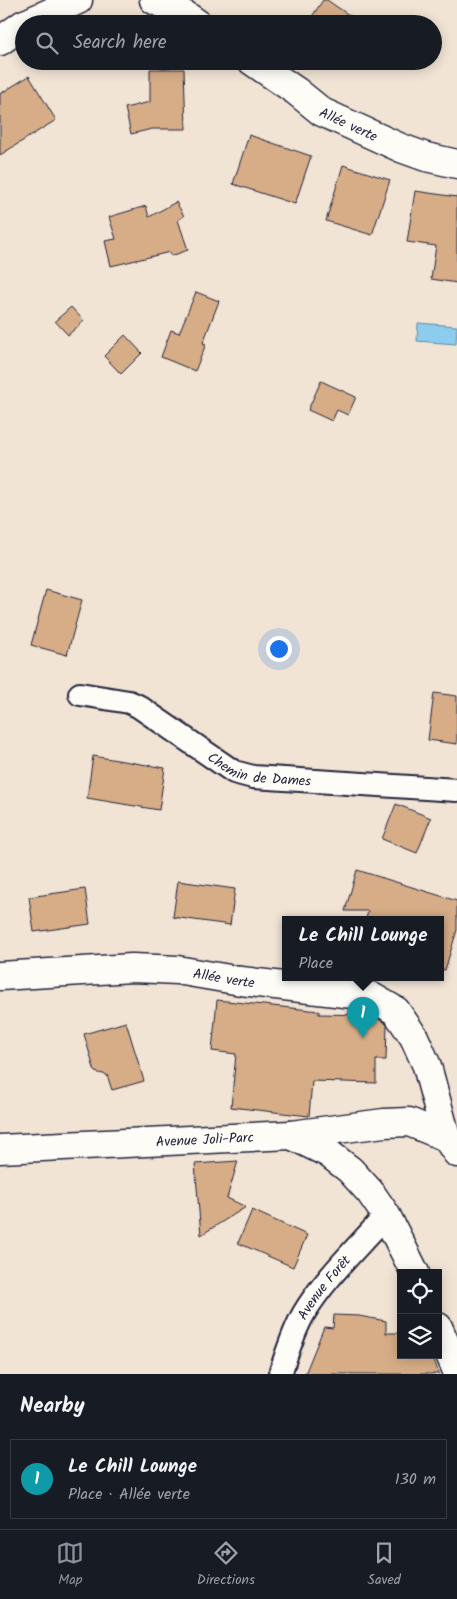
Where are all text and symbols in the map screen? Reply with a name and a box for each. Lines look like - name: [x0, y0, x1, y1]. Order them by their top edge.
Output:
- search box: [15, 15, 442, 70]
- text: Search here: [73, 28, 167, 58]
- icon: search: [33, 29, 61, 57]
- street label: Allée verte: [315, 102, 382, 148]
- your location: [266, 636, 292, 662]
- street label: Chemin de Dames: [203, 747, 312, 793]
- popup: [282, 916, 444, 981]
- text: Le Chill Lounge: [299, 921, 427, 951]
- text: Place: [299, 951, 333, 976]
- street label: Allée verte: [191, 963, 257, 995]
- pin: 1: [347, 997, 379, 1038]
- street label: Avenue Joli-Parc: [155, 1127, 254, 1153]
- street label: Avenue Forêt: [292, 1250, 357, 1324]
- map controls: [397, 1269, 442, 1359]
- button: locate: [397, 1269, 442, 1314]
- button: layers: [397, 1314, 442, 1359]
- text: Nearby: [20, 1390, 85, 1423]
- text: Le Chill Lounge: [68, 1452, 197, 1482]
- text: 1: [35, 1467, 39, 1492]
- text: 130 m: [395, 1467, 436, 1492]
- text: Place · Allée verte: [68, 1482, 190, 1507]
- tab: Map: [56, 1539, 84, 1591]
- tab: Directions: [197, 1539, 255, 1591]
- tab: Saved: [367, 1539, 401, 1591]

